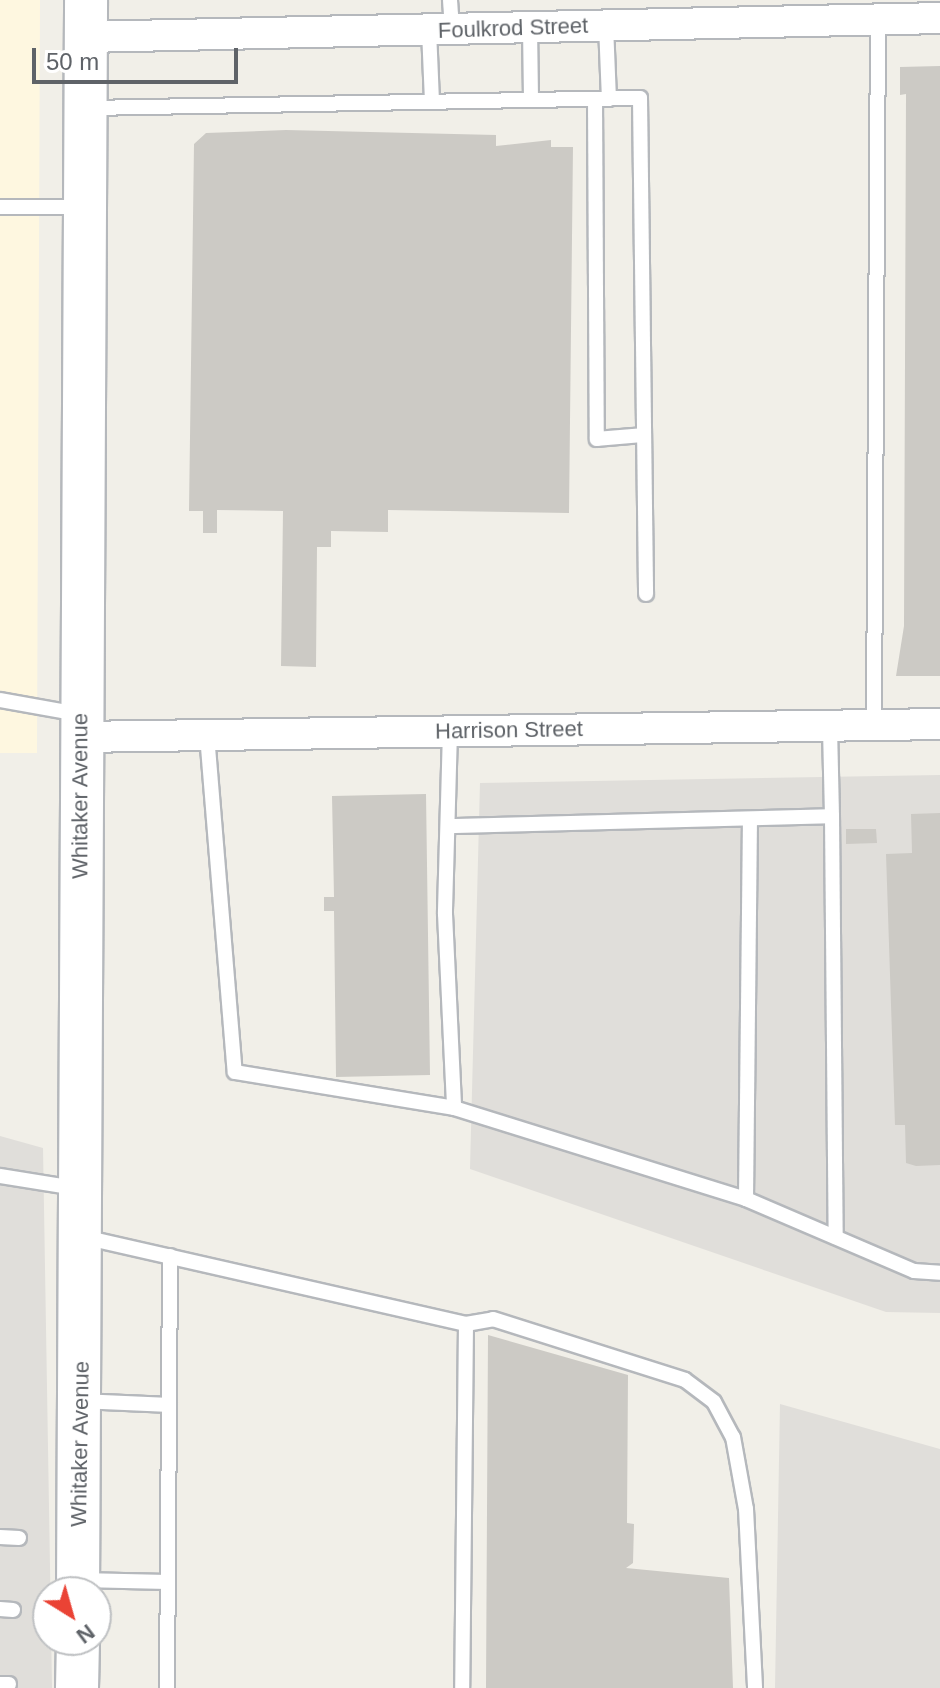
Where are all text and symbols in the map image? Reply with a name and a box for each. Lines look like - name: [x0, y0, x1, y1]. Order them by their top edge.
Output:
- street label: Foulkrod Street: [437, 12, 589, 44]
- scale bar: [36, 32, 242, 82]
- text: 50 m: [46, 48, 99, 75]
- street label: Whitaker Avenue: [67, 712, 93, 880]
- street label: Harrison Street: [435, 716, 583, 744]
- street label: Whitaker Avenue: [65, 1360, 95, 1528]
- north arrow: [32, 1576, 112, 1656]
- text: N: [72, 1619, 99, 1649]

